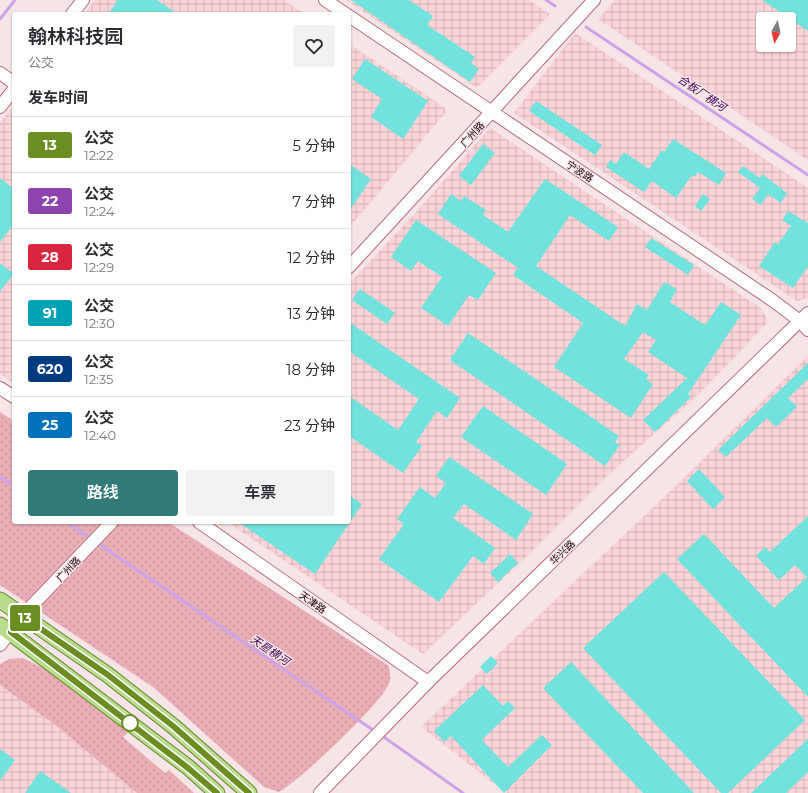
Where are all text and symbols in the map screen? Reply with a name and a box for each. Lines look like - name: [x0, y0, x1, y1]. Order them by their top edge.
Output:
- north arrow: [756, 12, 796, 52]
- map controls: [756, 12, 796, 52]
- text: 翰林科技园: [28, 25, 123, 48]
- button: heart: [293, 25, 335, 67]
- text: 公交: [28, 54, 54, 70]
- water label: 合板厂横河: [675, 72, 730, 115]
- text: 发车时间: [28, 88, 88, 107]
- street label: 广州路: [457, 119, 487, 150]
- text: 公交: [84, 128, 114, 147]
- text: 13: [43, 136, 57, 154]
- text: 5 分钟: [293, 136, 335, 155]
- text: 12:22: [84, 147, 114, 163]
- street label: 宁波路: [564, 158, 596, 185]
- text: 公交: [84, 184, 114, 203]
- text: 22: [42, 192, 58, 210]
- text: 7 分钟: [292, 192, 335, 211]
- text: 12:24: [84, 203, 115, 219]
- text: 公交: [84, 240, 114, 259]
- text: 28: [41, 248, 59, 266]
- text: 12 分钟: [287, 248, 335, 267]
- text: 12:29: [84, 259, 114, 275]
- text: 公交: [84, 296, 114, 315]
- text: 91: [43, 304, 57, 322]
- text: 13 分钟: [287, 304, 335, 323]
- text: 12:30: [84, 315, 115, 331]
- text: 公交: [84, 352, 114, 371]
- text: 620: [37, 360, 63, 378]
- text: 18 分钟: [286, 360, 335, 379]
- text: 12:35: [84, 371, 113, 387]
- text: 公交: [84, 408, 114, 427]
- text: 25: [42, 416, 58, 434]
- text: 23 分钟: [284, 416, 335, 435]
- text: 12:40: [84, 427, 116, 443]
- button: 路线: [28, 470, 178, 516]
- button: 车票: [186, 470, 335, 516]
- street label: 华兴路: [547, 537, 578, 567]
- street label: 广州路: [53, 554, 83, 585]
- street label: 天津路: [297, 588, 329, 616]
- line badge: 13: [7, 605, 43, 631]
- text: 13: [18, 609, 32, 627]
- water label: 天星横河: [248, 632, 294, 669]
- unlabelled marker: [121, 714, 139, 732]

